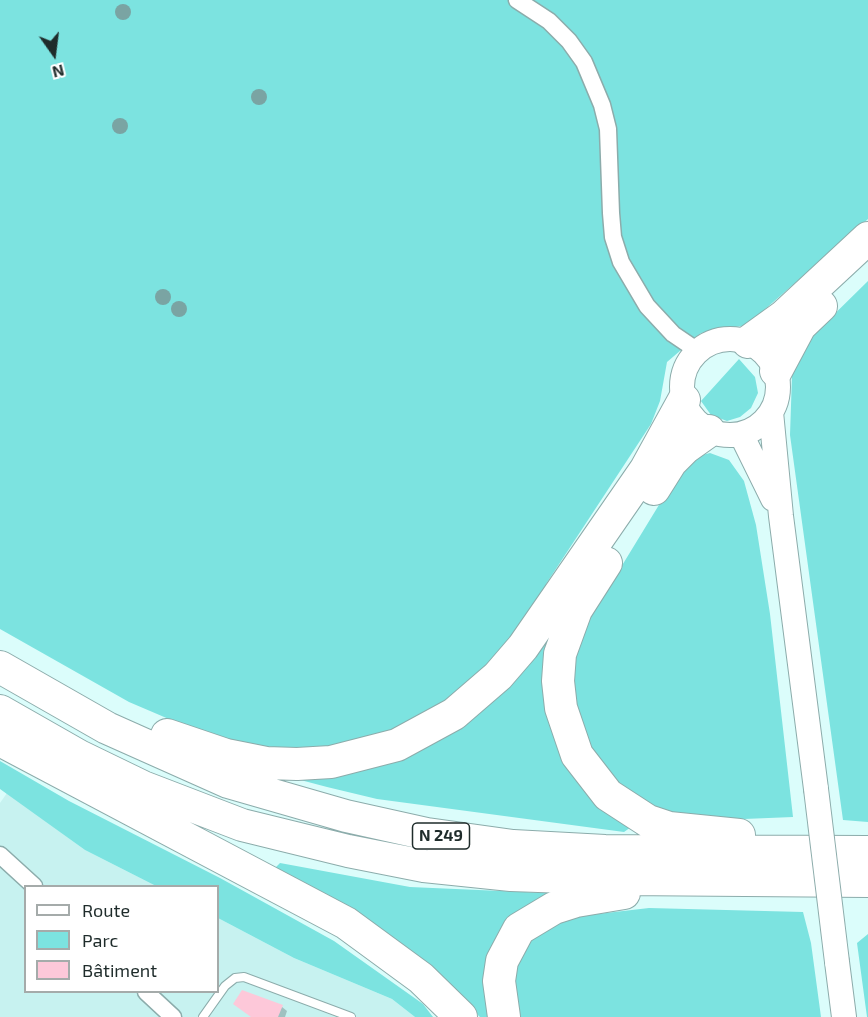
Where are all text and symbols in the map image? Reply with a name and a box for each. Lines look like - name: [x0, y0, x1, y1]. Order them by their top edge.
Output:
- north arrow: [24, 24, 84, 84]
- text: N: [51, 61, 66, 83]
- road number: N 249: [412, 823, 470, 849]
- legend: [24, 885, 219, 993]
- text: Route: [82, 899, 130, 921]
- text: Parc: [82, 929, 118, 951]
- text: Bâtiment: [82, 959, 157, 981]

